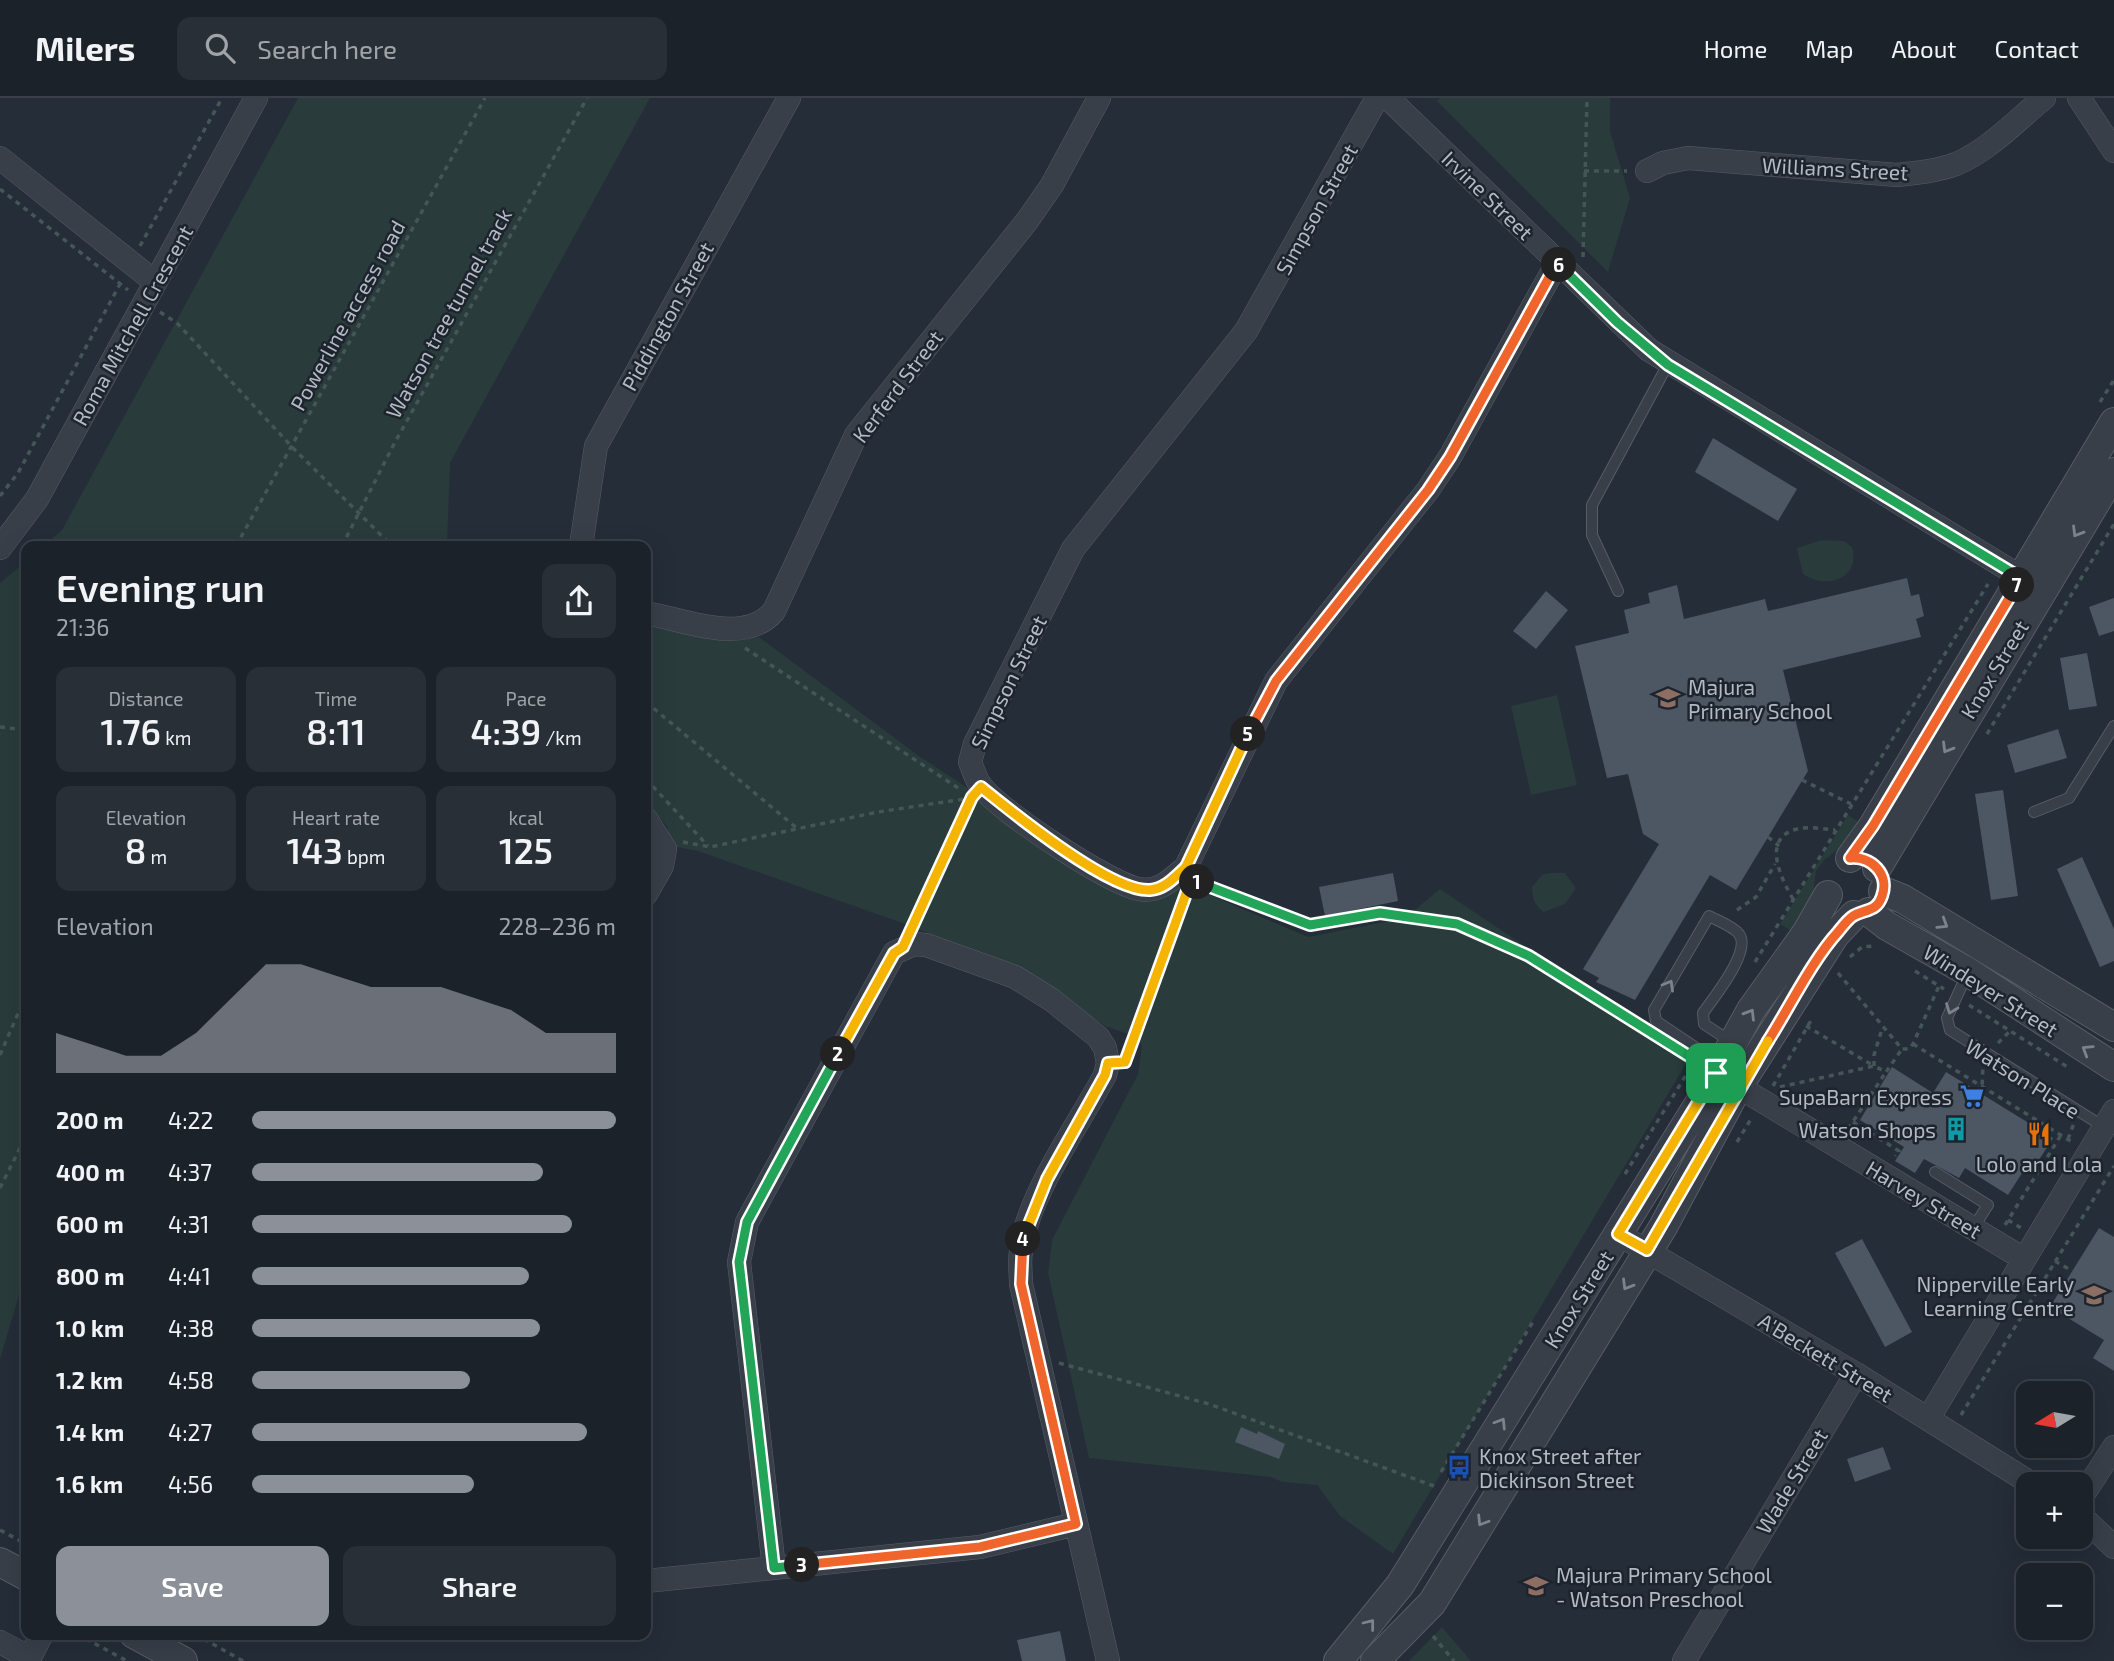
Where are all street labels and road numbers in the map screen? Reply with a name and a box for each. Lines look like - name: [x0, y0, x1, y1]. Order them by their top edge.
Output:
- street label: Simpson Street: [1270, 139, 1362, 279]
- street label: Irvine Street: [1437, 145, 1539, 245]
- street label: Williams Street: [1761, 152, 1909, 184]
- street label: Watson tree tunnel track: [380, 204, 516, 422]
- street label: Powerline access road: [284, 216, 410, 414]
- street label: Roma Mitchell Crescent: [67, 221, 197, 429]
- street label: Piddington Street: [616, 237, 718, 395]
- street label: Kerferd Street: [847, 325, 947, 447]
- street label: Simpson Street: [965, 611, 1051, 753]
- street label: Knox Street: [1955, 615, 2033, 723]
- street label: Windeyer Street: [1919, 939, 2063, 1041]
- street label: Watson Place: [1961, 1033, 2085, 1123]
- street label: Harvey Street: [1862, 1155, 1986, 1243]
- street label: Knox Street: [1538, 1246, 1618, 1352]
- street label: A'Beckett Street: [1754, 1307, 1898, 1407]
- street label: Wade Street: [1750, 1424, 1832, 1538]

